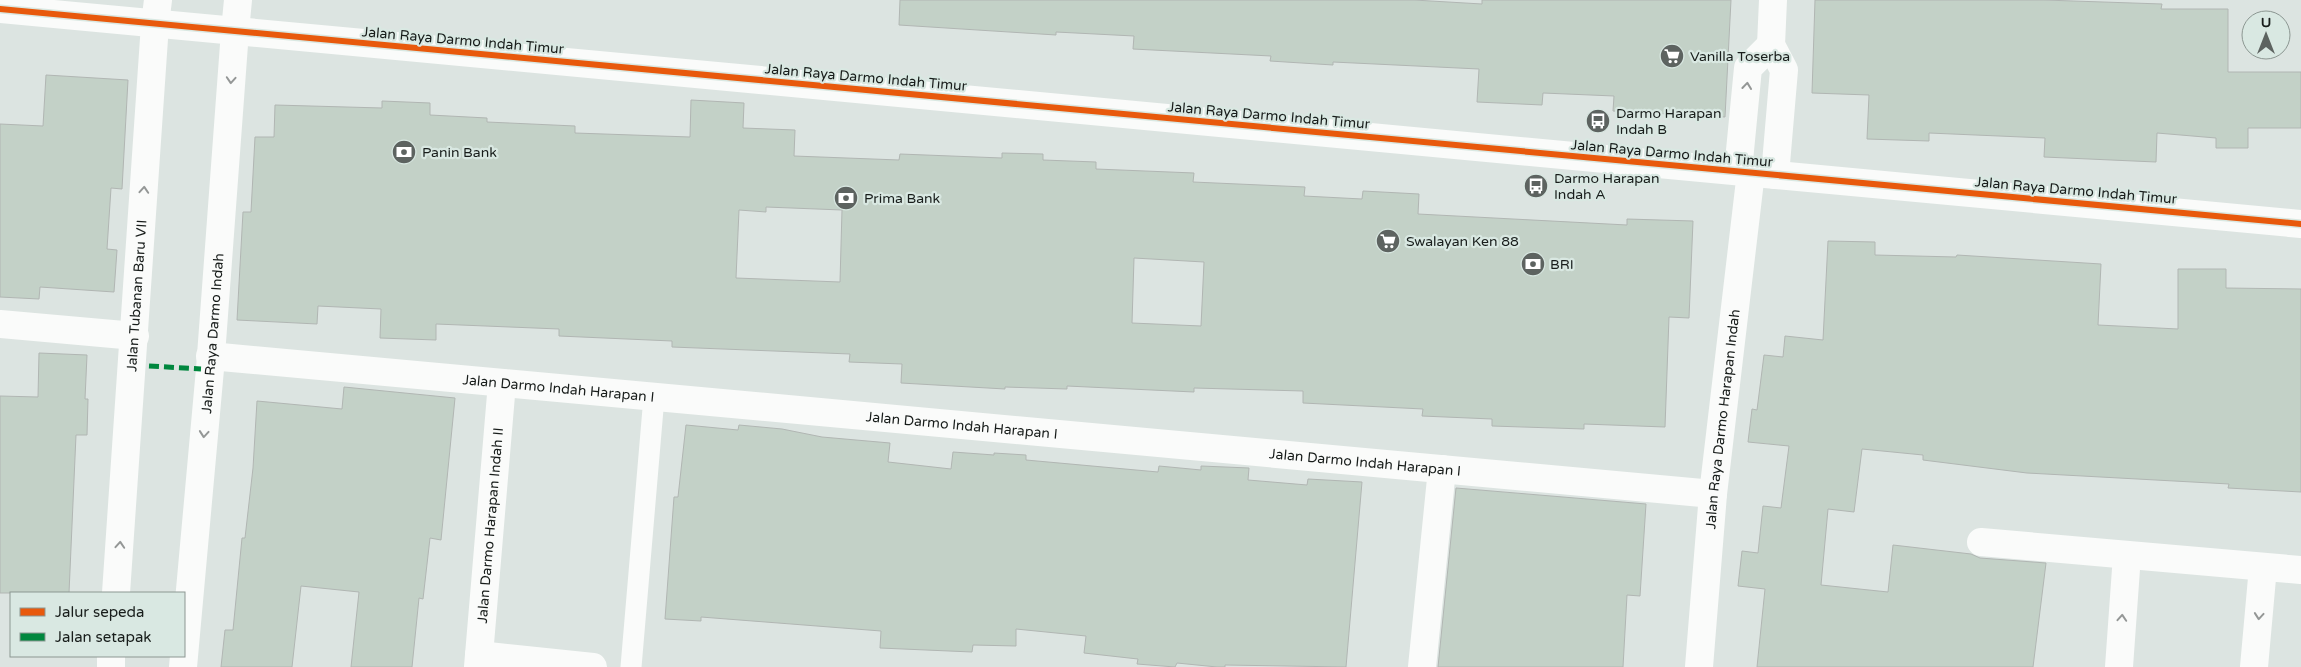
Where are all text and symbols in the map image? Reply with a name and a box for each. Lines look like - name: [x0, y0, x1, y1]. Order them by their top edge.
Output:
- north arrow: [2241, 10, 2291, 60]
- text: U: [2261, 14, 2271, 31]
- street label: Jalan Raya Darmo Indah Timur: [361, 23, 565, 58]
- supermarket icon: Vanilla Toserba: [1659, 43, 1685, 69]
- place label: Vanilla Toserba: [1690, 48, 1790, 65]
- street label: Jalan Raya Darmo Indah Timur: [764, 60, 968, 95]
- one-way arrow: [226, 76, 237, 84]
- one-way arrow: [1741, 81, 1752, 89]
- street label: Jalan Raya Darmo Indah Timur: [1167, 98, 1371, 133]
- place label: Darmo Harapan Indah B: [1616, 105, 1722, 138]
- bus stop icon: Darmo Harapan Indah B: [1585, 108, 1611, 134]
- street label: Jalan Raya Darmo Indah Timur: [1570, 136, 1774, 171]
- bank icon: Panin Bank: [391, 139, 417, 165]
- place label: Panin Bank: [422, 144, 497, 161]
- place label: Darmo Harapan Indah A: [1554, 170, 1660, 203]
- bus stop icon: Darmo Harapan Indah A: [1523, 173, 1549, 199]
- street label: Jalan Raya Darmo Indah Timur: [1974, 173, 2178, 208]
- bank icon: Prima Bank: [833, 185, 859, 211]
- one-way arrow: [139, 186, 150, 194]
- place label: Prima Bank: [864, 190, 941, 207]
- street label: Jalan Tubanan Baru VII: [123, 219, 151, 372]
- supermarket icon: Swalayan Ken 88: [1375, 228, 1401, 254]
- place label: Swalayan Ken 88: [1406, 233, 1519, 250]
- bank icon: BRI: [1520, 251, 1546, 277]
- street label: Jalan Raya Darmo Indah: [198, 252, 228, 414]
- place label: BRI: [1550, 256, 1574, 273]
- street label: Jalan Raya Darmo Harapan Indah: [1702, 308, 1744, 530]
- street label: Jalan Darmo Indah Harapan I: [462, 371, 655, 406]
- street label: Jalan Darmo Indah Harapan I: [865, 408, 1058, 443]
- street label: Jalan Darmo Harapan Indah II: [474, 427, 507, 624]
- one-way arrow: [199, 430, 210, 438]
- street label: Jalan Darmo Indah Harapan I: [1268, 445, 1462, 480]
- one-way arrow: [114, 540, 125, 548]
- legend: [10, 592, 185, 657]
- text: Jalur sepeda: [55, 603, 144, 621]
- one-way arrow: [2253, 612, 2264, 620]
- one-way arrow: [2117, 614, 2128, 622]
- text: Jalan setapak: [55, 628, 152, 646]

